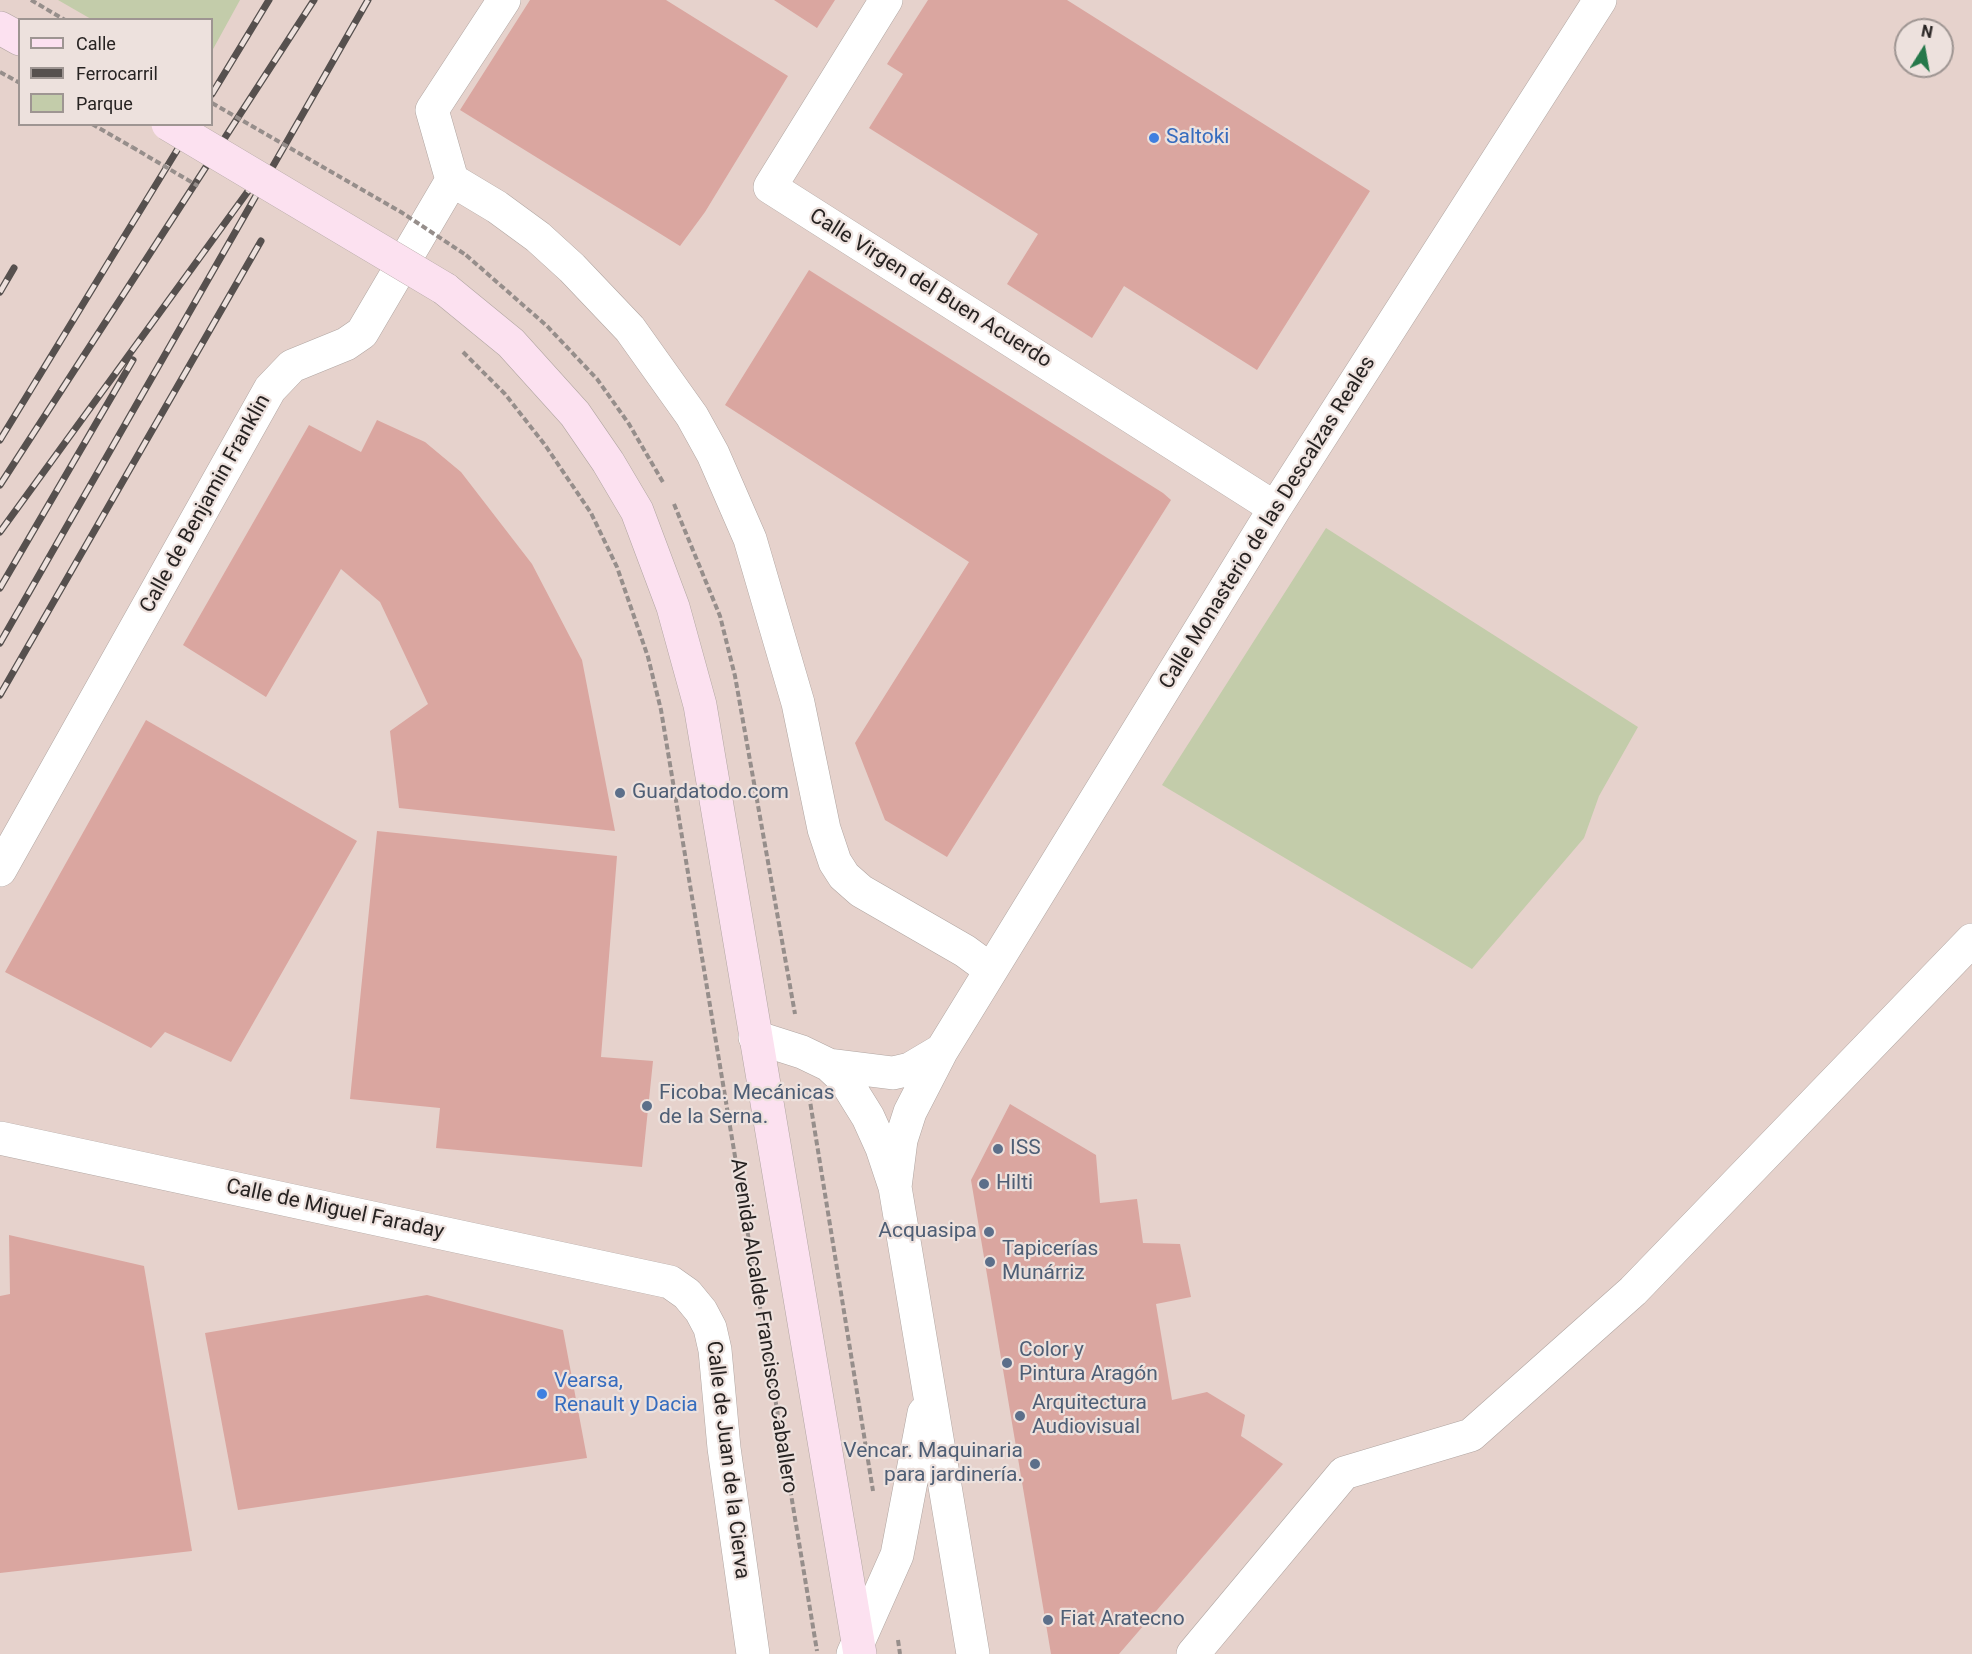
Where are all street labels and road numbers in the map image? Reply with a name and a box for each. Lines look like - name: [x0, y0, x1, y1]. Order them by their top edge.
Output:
- street label: Calle Virgen del Buen Acuerdo: [804, 204, 1056, 374]
- street label: Calle Monasterio de las Descalzas Reales: [1155, 352, 1381, 694]
- street label: Calle de Benjamin Franklin: [135, 390, 277, 618]
- street label: Avenida Alcalde Francisco Caballero: [724, 1157, 802, 1495]
- street label: Calle de Miguel Faraday: [224, 1175, 446, 1245]
- street label: Calle de Juan de la Cierva: [700, 1339, 754, 1581]

